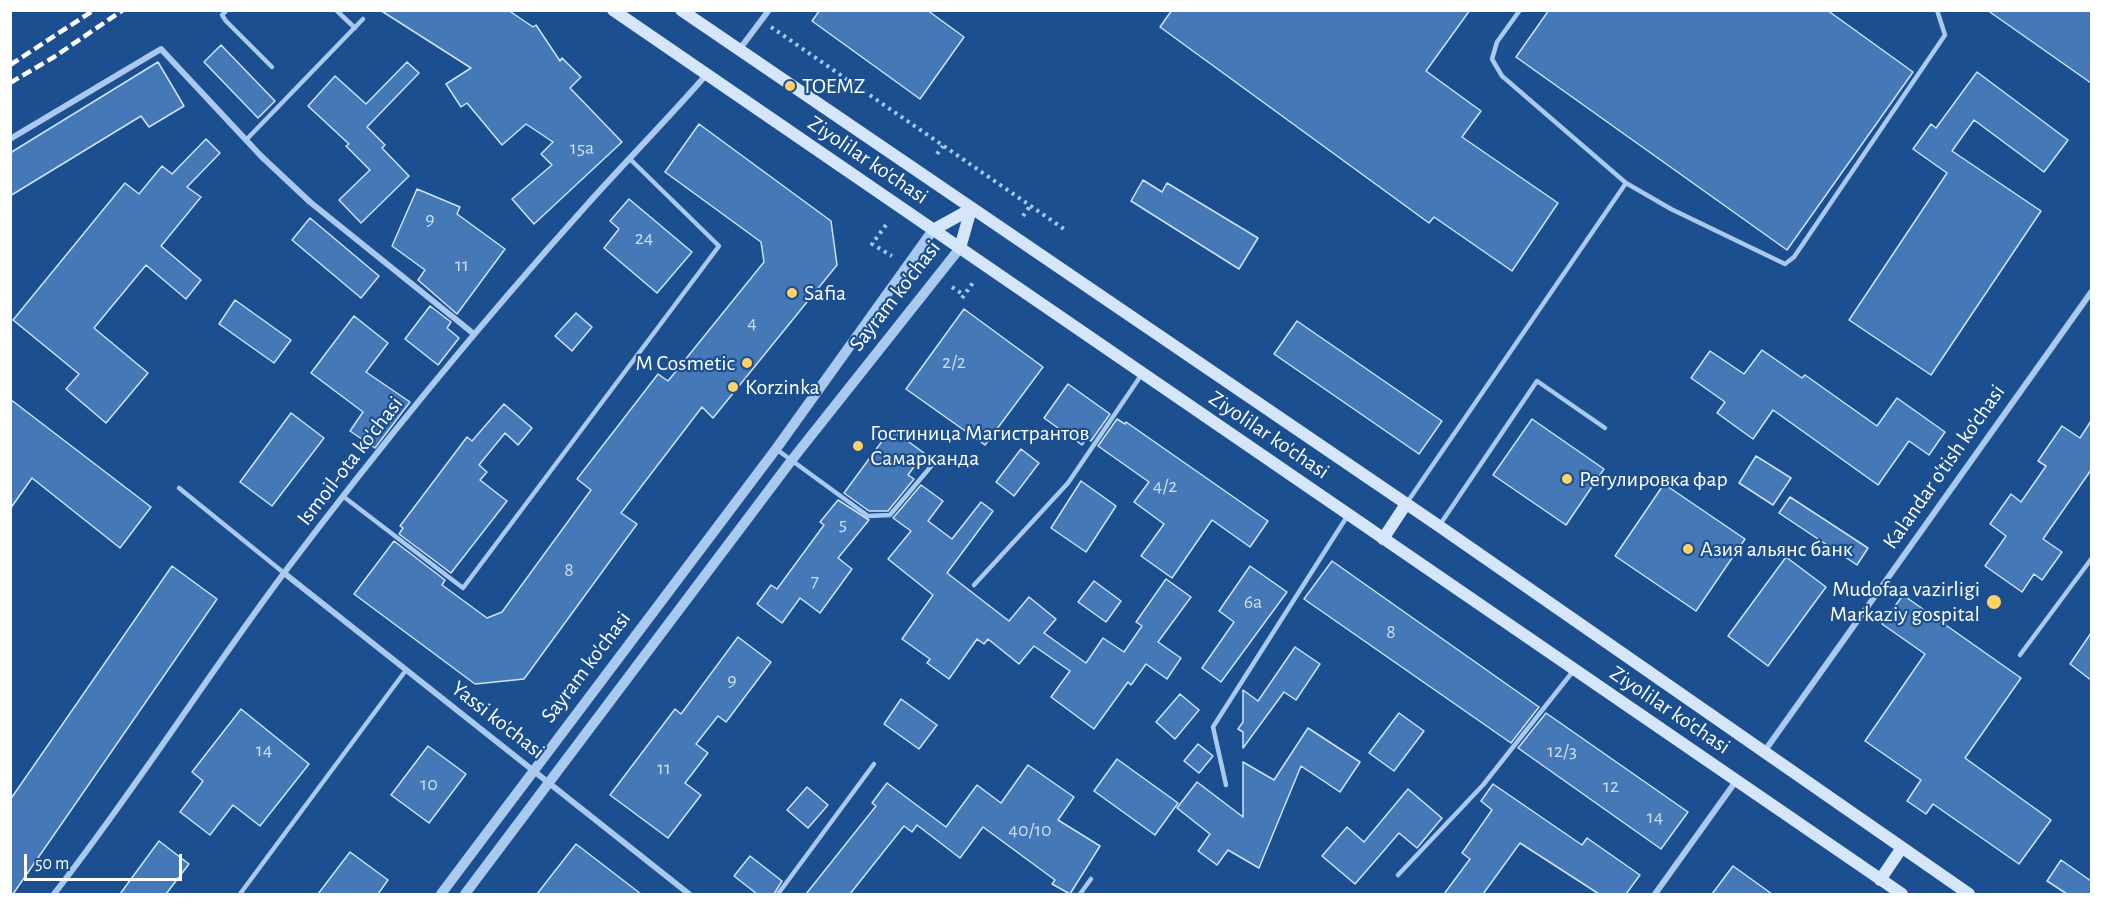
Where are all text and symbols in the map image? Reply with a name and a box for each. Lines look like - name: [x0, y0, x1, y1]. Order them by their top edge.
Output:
- place label: TOEMZ: [802, 73, 865, 99]
- marker: TOEMZ: [783, 79, 797, 93]
- street label: Ziyolilar ko'chasi: [803, 110, 933, 210]
- house number: 15а: [570, 136, 594, 160]
- house number: 9: [425, 207, 435, 231]
- house number: 24: [635, 226, 653, 250]
- street label: Sayram ko'chasi: [844, 235, 946, 357]
- house number: 11: [455, 253, 469, 277]
- place label: Safia: [804, 280, 846, 306]
- marker: Safia: [785, 286, 799, 300]
- house number: 4: [747, 311, 757, 335]
- place label: M Cosmetic: [636, 350, 735, 376]
- house number: 2/2: [942, 350, 966, 374]
- marker: M Cosmetic: [740, 356, 754, 370]
- place label: Korzinka: [745, 374, 820, 400]
- marker: Korzinka: [726, 380, 740, 394]
- street label: Kalandar o'tish ko'chasi: [1877, 380, 2011, 554]
- street label: Ziyolilar ko'chasi: [1204, 385, 1334, 485]
- street label: Ismoil-ota ko'chasi: [291, 391, 409, 531]
- place label: Гостиница Магистрантов Самарканда: [870, 420, 1089, 472]
- marker: Гостиница Магистрантов Самарканда: [851, 439, 865, 453]
- place label: Регулировка фар: [1579, 466, 1728, 492]
- marker: Регулировка фар: [1560, 472, 1574, 486]
- house number: 4/2: [1153, 474, 1177, 498]
- house number: 5: [839, 512, 847, 536]
- place label: Азия альянс банк: [1700, 536, 1853, 562]
- marker: Азия альянс банк: [1681, 542, 1695, 556]
- house number: 8: [564, 558, 574, 582]
- house number: 7: [811, 569, 819, 593]
- place label: Mudofaa vazirligi Markaziy gospital: [1830, 576, 1980, 628]
- house number: 6a: [1244, 590, 1262, 614]
- marker: Mudofaa vazirligi Markaziy gospital: [1985, 593, 2003, 611]
- street label: Sayram ko'chasi: [535, 606, 637, 728]
- house number: 8: [1386, 620, 1396, 644]
- street label: Ziyolilar ko'chasi: [1605, 660, 1735, 760]
- house number: 9: [727, 668, 737, 692]
- street label: Yassi ko'chasi: [446, 675, 550, 765]
- house number: 14: [256, 738, 272, 762]
- house number: 12/3: [1547, 739, 1577, 763]
- house number: 11: [657, 756, 671, 780]
- house number: 10: [420, 772, 438, 796]
- house number: 12: [1603, 774, 1619, 798]
- house number: 14: [1647, 805, 1663, 829]
- house number: 40/10: [1008, 818, 1052, 842]
- scale bar: [27, 842, 184, 880]
- text: 50 m: [35, 855, 69, 873]

